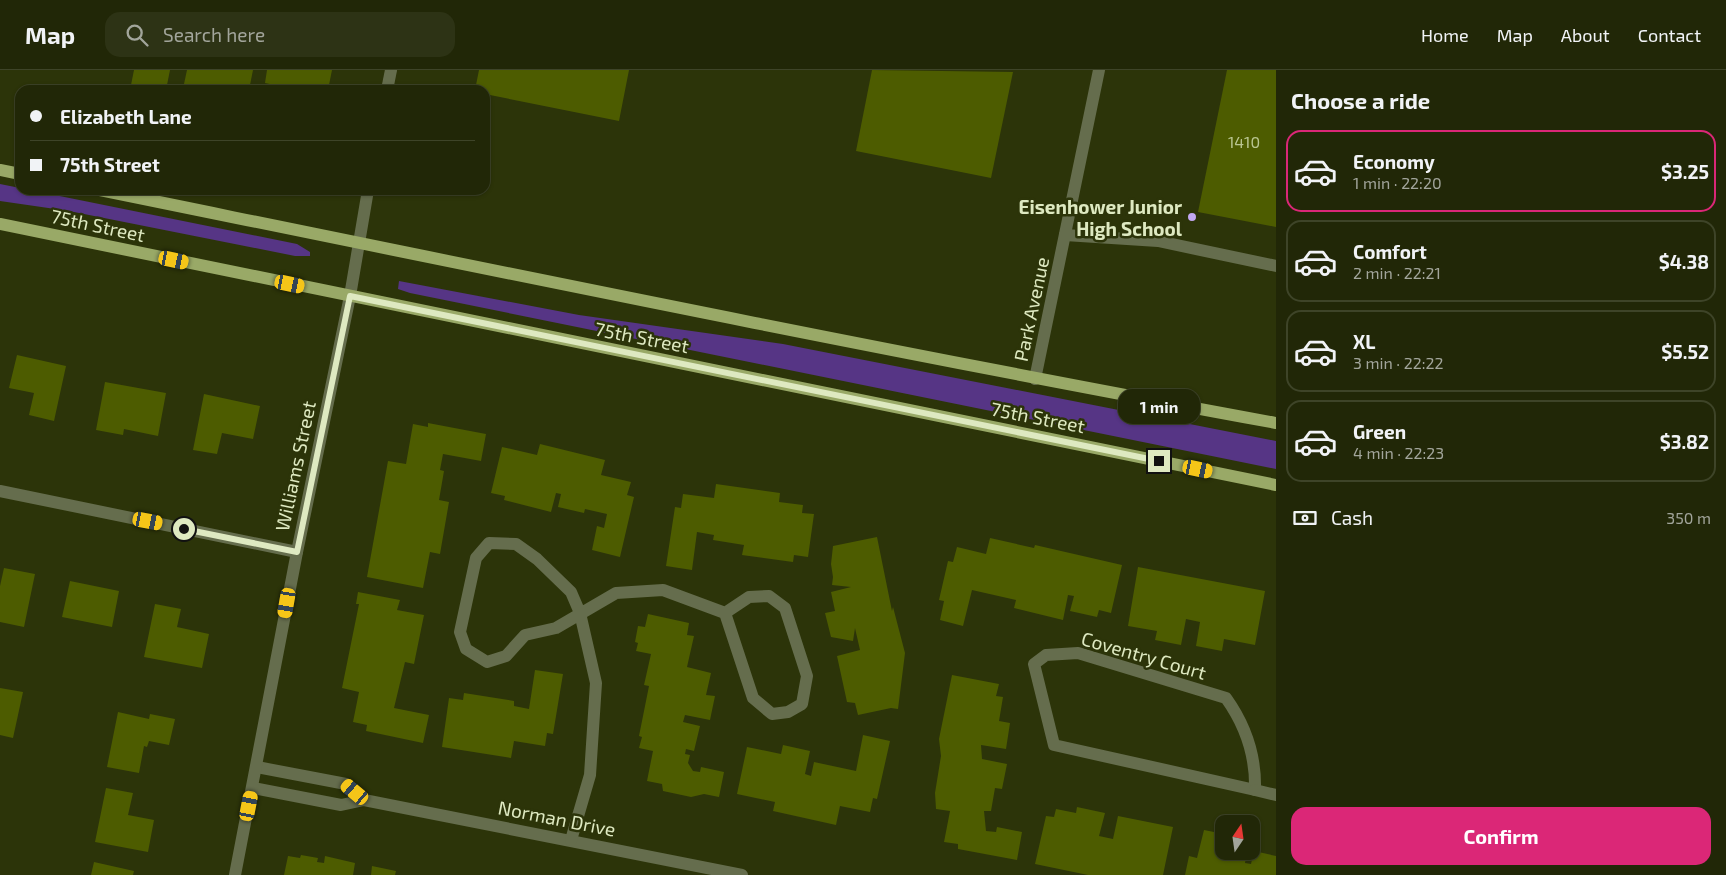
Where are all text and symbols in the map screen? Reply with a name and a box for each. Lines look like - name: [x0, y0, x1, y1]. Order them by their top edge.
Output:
- search box: [105, 12, 455, 57]
- text: Map: [25, 20, 75, 49]
- icon: search: [123, 21, 151, 49]
- text: Search here: [163, 23, 265, 46]
- text: Home: [1421, 24, 1469, 46]
- text: Map: [1497, 24, 1533, 46]
- text: About: [1561, 24, 1610, 46]
- text: Contact: [1638, 24, 1701, 46]
- text: Choose a ride: [1291, 87, 1430, 113]
- text: Elizabeth Lane: [60, 105, 192, 128]
- house number: 1410: [1228, 132, 1260, 151]
- icon: car: [1293, 149, 1338, 194]
- text: Economy: [1353, 150, 1435, 173]
- text: 75th Street: [60, 153, 160, 176]
- text: $3.25: [1661, 160, 1709, 183]
- text: 1 min · 22:20: [1353, 173, 1442, 192]
- place label: Eisenhower Junior High School: [1018, 195, 1183, 240]
- street label: 75th Street: [49, 204, 147, 246]
- marker: Eisenhower Junior High School: [1186, 211, 1198, 223]
- icon: car: [1293, 239, 1338, 284]
- text: Comfort: [1353, 240, 1427, 263]
- car: [157, 250, 190, 270]
- text: $4.38: [1659, 250, 1709, 273]
- street label: Park Avenue: [1009, 255, 1053, 363]
- text: 2 min · 22:21: [1353, 263, 1441, 282]
- car: [273, 274, 306, 294]
- street label: 75th Street: [593, 317, 691, 357]
- icon: car: [1293, 329, 1338, 374]
- text: XL: [1353, 330, 1375, 353]
- text: $5.52: [1661, 340, 1709, 363]
- text: 3 min · 22:22: [1353, 353, 1443, 372]
- callout: 1 min: [1118, 388, 1200, 424]
- street label: 75th Street: [989, 397, 1087, 437]
- text: 1 min: [1140, 397, 1178, 416]
- street label: Williams Street: [270, 399, 320, 533]
- icon: car: [1293, 419, 1338, 464]
- text: Green: [1353, 420, 1406, 443]
- text: $3.82: [1660, 430, 1709, 453]
- text: 4 min · 22:23: [1353, 443, 1444, 462]
- route end: [1148, 450, 1170, 472]
- car: [1181, 459, 1214, 479]
- icon: cash: [1291, 504, 1319, 532]
- text: Cash: [1331, 506, 1373, 529]
- text: 350 m: [1666, 508, 1711, 527]
- car: [131, 511, 164, 531]
- route start: [173, 518, 195, 540]
- car: [277, 587, 296, 619]
- street label: Coventry Court: [1079, 626, 1209, 684]
- car: [338, 777, 371, 807]
- car: [238, 790, 259, 822]
- street label: Norman Drive: [496, 795, 618, 841]
- button: Confirm: [1291, 807, 1711, 865]
- north arrow: [1215, 815, 1260, 860]
- map controls: [1215, 815, 1260, 860]

